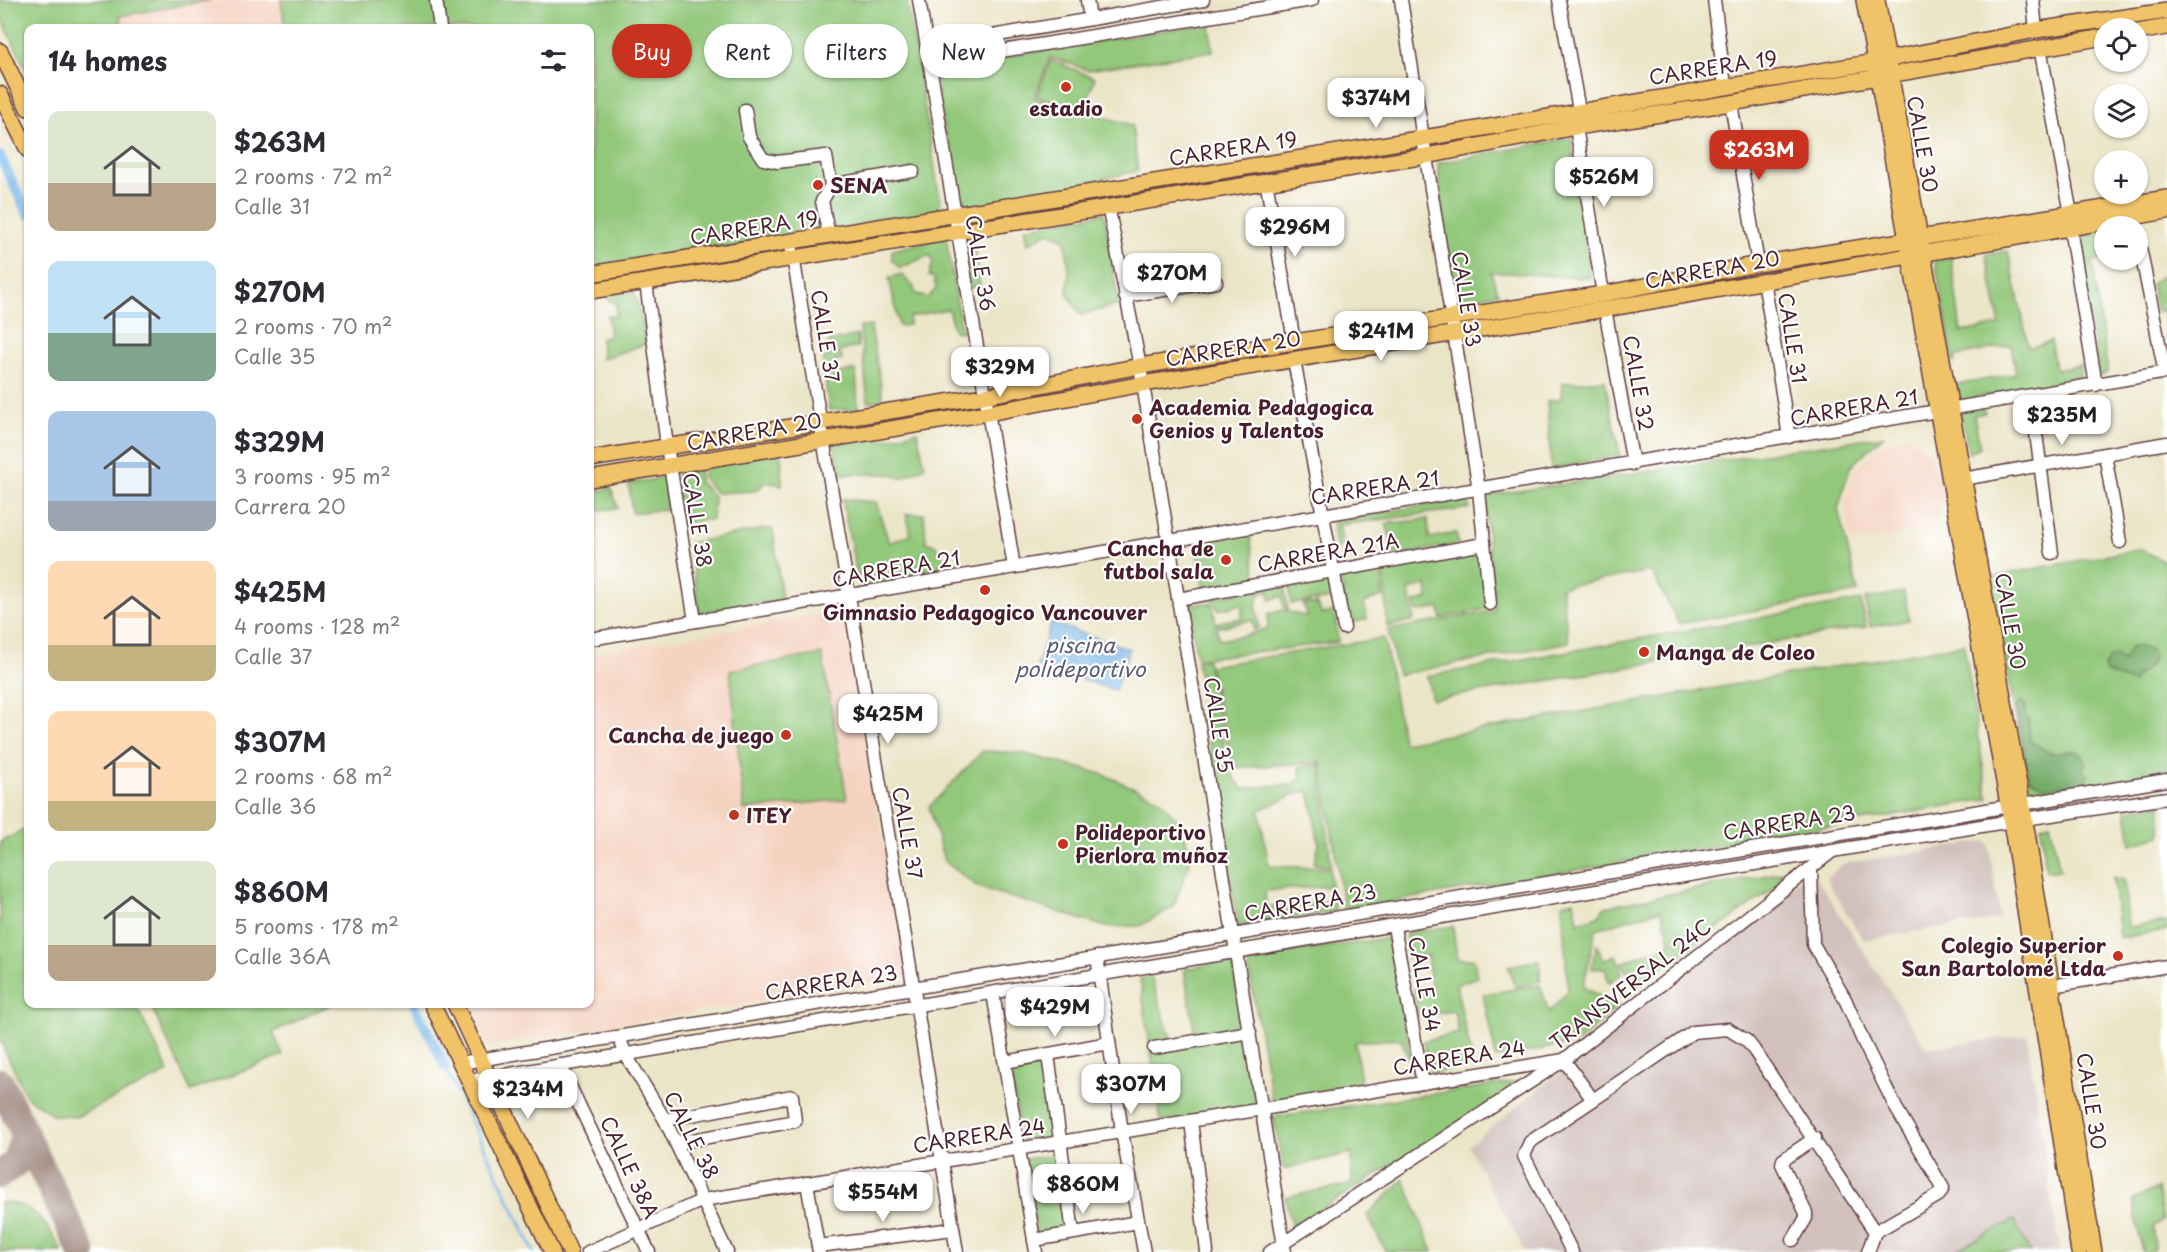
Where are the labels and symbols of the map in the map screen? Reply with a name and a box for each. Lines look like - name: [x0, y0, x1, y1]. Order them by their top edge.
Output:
- street label: CARRERA 19: [1647, 42, 1779, 92]
- pin: $374M: [1334, 78, 1418, 129]
- marker: estadio: [1059, 80, 1073, 94]
- place label: estadio: [1029, 93, 1103, 123]
- street label: CALLE 30: [1900, 93, 1946, 195]
- street label: CARRERA 19: [1167, 123, 1299, 173]
- pin: $263M: [1717, 130, 1801, 181]
- pin: $526M: [1562, 157, 1646, 208]
- place label: SENA: [830, 170, 888, 200]
- marker: SENA: [811, 178, 825, 192]
- street label: CARRERA 19: [688, 202, 820, 252]
- pin: $296M: [1253, 207, 1337, 258]
- street label: CALLE 36: [959, 213, 1003, 313]
- street label: CARRERA 20: [1642, 242, 1782, 296]
- street label: CALLE 33: [1445, 249, 1489, 349]
- pin: $270M: [1130, 253, 1214, 304]
- street label: CALLE 37: [804, 287, 848, 385]
- street label: CALLE 31: [1771, 291, 1815, 385]
- pin: $241M: [1339, 311, 1423, 362]
- street label: CARRERA 20: [1163, 323, 1303, 373]
- street label: CALLE 32: [1616, 333, 1662, 433]
- pin: $329M: [958, 347, 1042, 398]
- street label: CARRERA 21: [1787, 381, 1921, 433]
- place label: Academia Pedagogica Genios y Talentos: [1148, 392, 1374, 445]
- pin: $235M: [2020, 395, 2104, 446]
- street label: CARRERA 20: [684, 404, 824, 458]
- marker: Academia Pedagogica Genios y Talentos: [1130, 412, 1144, 426]
- street label: CARRERA 21: [1309, 462, 1441, 512]
- street label: CALLE 38: [676, 471, 720, 569]
- street label: CARRERA 21A: [1255, 525, 1401, 579]
- place label: Cancha de futbol sala: [1104, 533, 1214, 586]
- street label: CARRERA 21: [829, 542, 963, 594]
- marker: Cancha de futbol sala: [1219, 553, 1233, 567]
- street label: CALLE 30: [1988, 570, 2034, 672]
- marker: Gimnasio Pedagogico Vancouver: [978, 583, 992, 597]
- place label: Gimnasio Pedagogico Vancouver: [823, 597, 1148, 627]
- water label: piscina polideportivo: [1015, 628, 1147, 684]
- place label: Manga de Coleo: [1656, 637, 1815, 667]
- marker: Manga de Coleo: [1637, 645, 1651, 659]
- street label: CALLE 35: [1197, 675, 1241, 775]
- pin: $425M: [846, 694, 930, 745]
- place label: Cancha de juego: [608, 720, 774, 750]
- marker: Cancha de juego: [779, 728, 793, 742]
- street label: CALLE 37: [885, 784, 931, 882]
- street label: CARRERA 23: [1721, 797, 1857, 847]
- place label: ITEY: [746, 800, 792, 830]
- marker: ITEY: [727, 808, 741, 822]
- place label: Polideportivo Pierlora muñoz: [1075, 817, 1228, 870]
- marker: Polideportivo Pierlora muñoz: [1056, 837, 1070, 851]
- street label: CARRERA 23: [1241, 876, 1379, 928]
- street label: TRANSVERSAL 24C: [1543, 911, 1717, 1057]
- place label: Colegio Superior San Bartolomé Ltda: [1901, 930, 2107, 983]
- street label: CALLE 34: [1401, 934, 1449, 1034]
- marker: Colegio Superior San Bartolomé Ltda: [2111, 949, 2125, 963]
- street label: CARRERA 23: [763, 957, 899, 1007]
- pin: $429M: [1013, 987, 1097, 1038]
- street label: CARRERA 24: [1391, 1032, 1527, 1082]
- street label: CALLE 30: [2070, 1050, 2114, 1152]
- pin: $307M: [1089, 1064, 1173, 1115]
- pin: $234M: [486, 1069, 570, 1120]
- street label: CALLE 38: [657, 1086, 727, 1184]
- street label: CARRERA 24: [911, 1110, 1047, 1160]
- street label: CALLE 38A: [593, 1111, 667, 1223]
- pin: $860M: [1041, 1164, 1125, 1215]
- pin: $554M: [841, 1172, 925, 1223]

